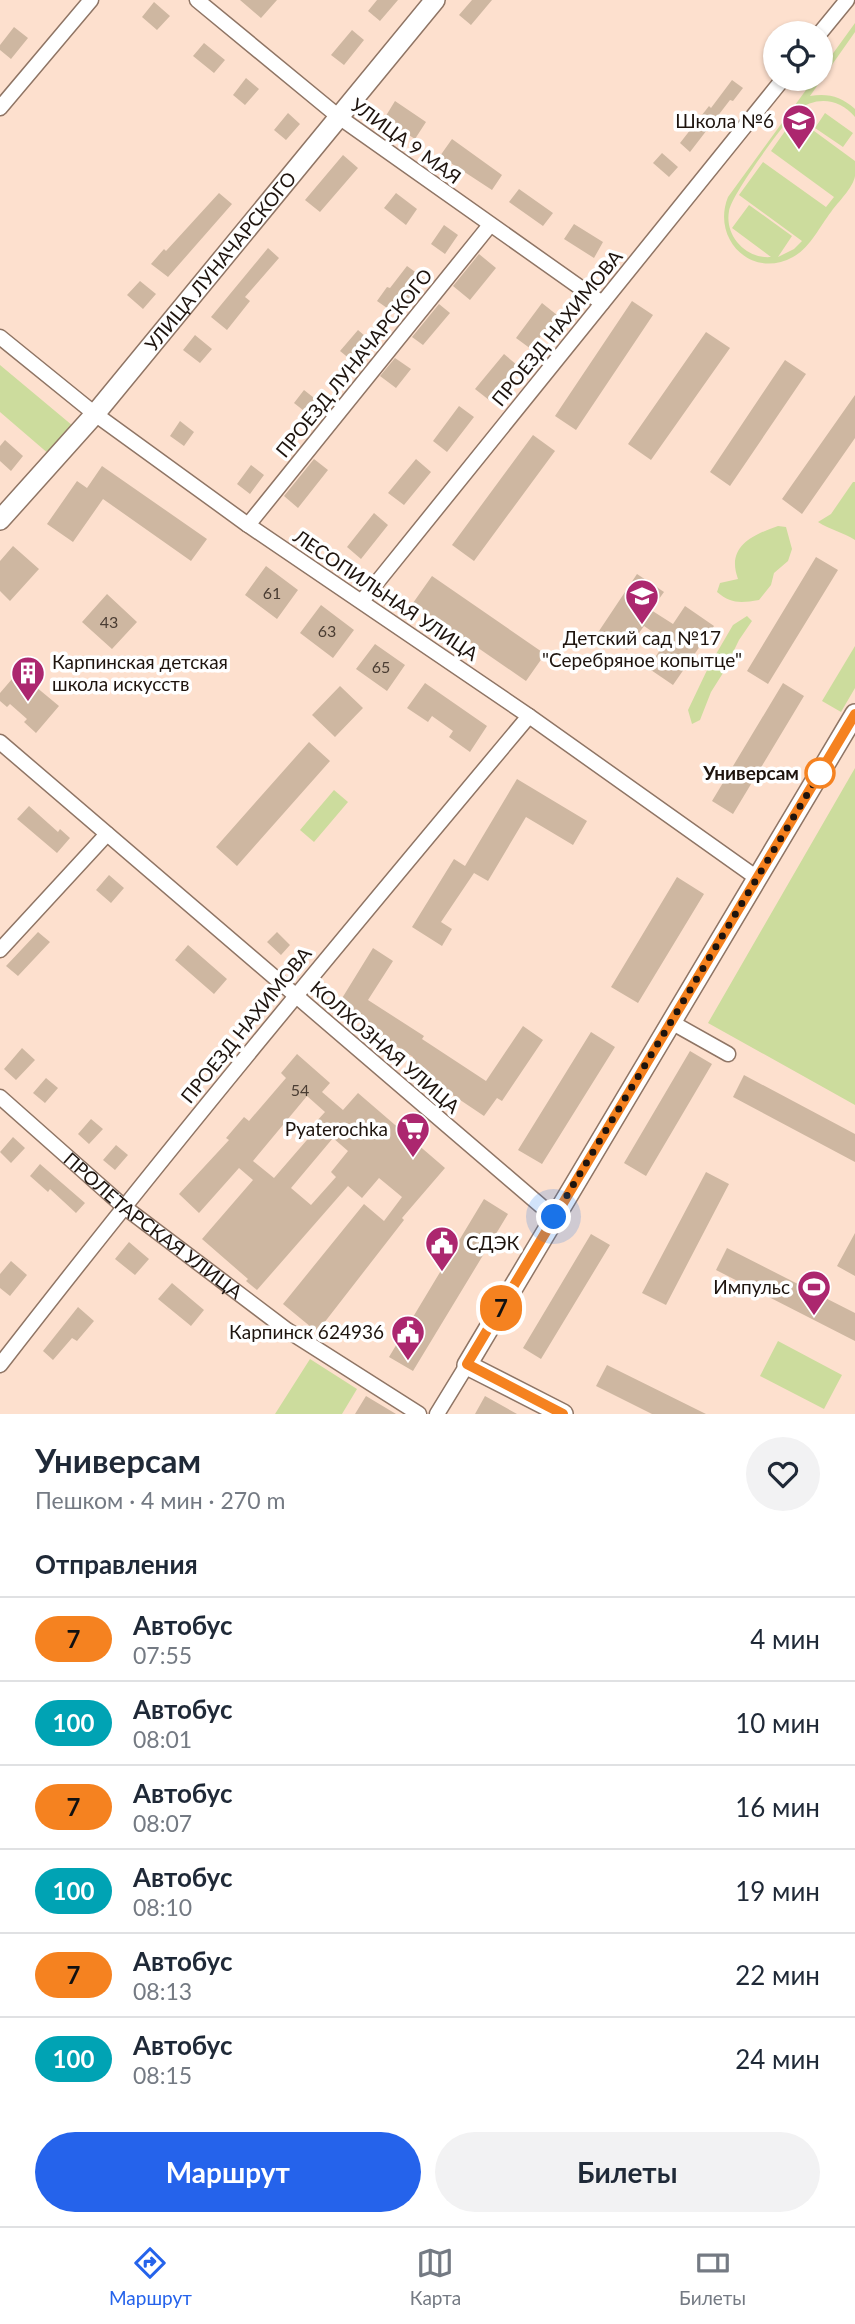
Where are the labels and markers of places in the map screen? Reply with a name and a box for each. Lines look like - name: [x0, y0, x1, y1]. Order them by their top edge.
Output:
- school or university icon: Школа №6: [780, 102, 818, 151]
- place label: Школа №6: [675, 109, 774, 132]
- school or university icon: Детский сад №17 "Серебряное копытце": [623, 577, 661, 626]
- place label: Детский сад №17 "Серебряное копытце": [542, 626, 742, 671]
- place label: Карпинская детская школа искусств: [52, 650, 228, 695]
- building icon: Карпинская детская школа искусств: [9, 654, 47, 703]
- marker: Универсам: [805, 758, 835, 788]
- place label: Универсам: [702, 761, 799, 784]
- supermarket icon: Pyaterochka: [394, 1110, 432, 1159]
- place label: Pyaterochka: [285, 1117, 388, 1140]
- public building icon: СДЭК: [423, 1224, 461, 1273]
- place label: СДЭК: [466, 1231, 519, 1254]
- sports icon: Импульс: [795, 1268, 833, 1317]
- place label: Импульс: [713, 1275, 790, 1298]
- public building icon: Карпинск 624936: [389, 1313, 427, 1362]
- place label: Карпинск 624936: [229, 1320, 384, 1343]

